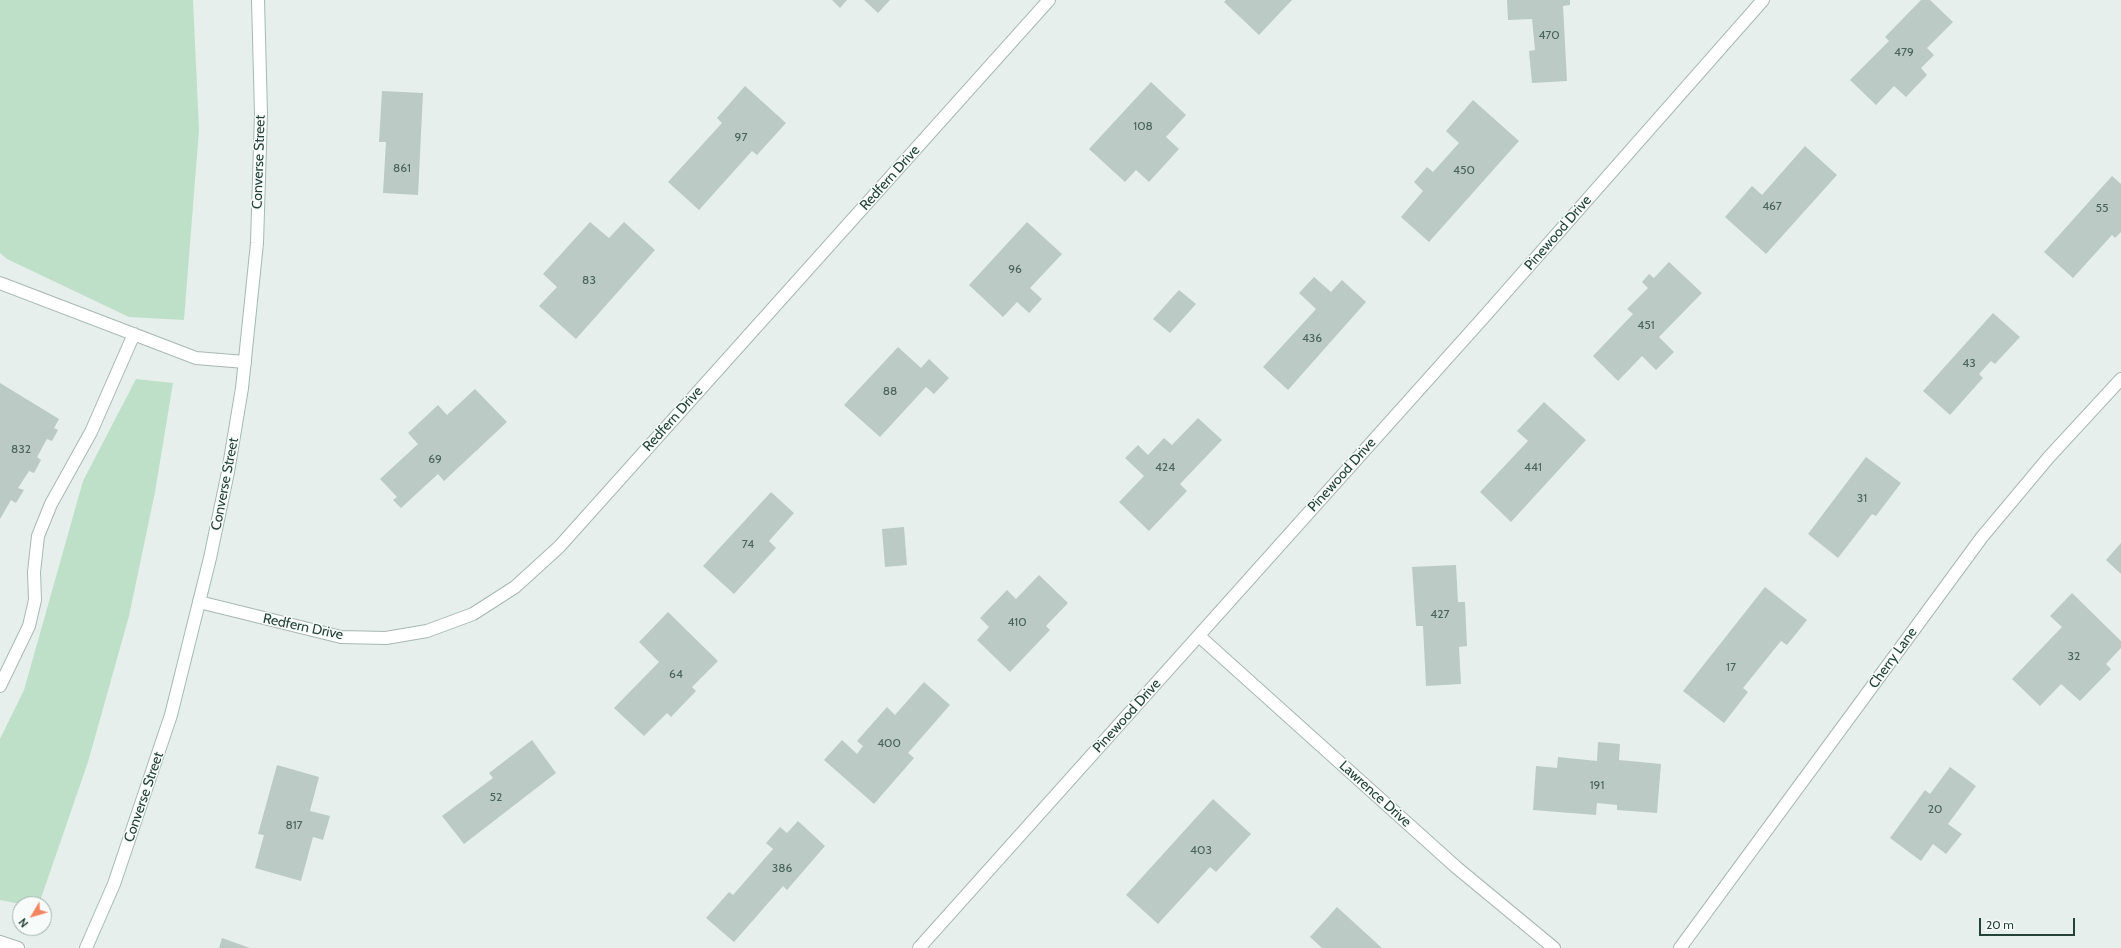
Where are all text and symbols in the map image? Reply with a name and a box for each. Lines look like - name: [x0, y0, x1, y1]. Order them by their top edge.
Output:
- house number: 470: [1538, 28, 1560, 42]
- house number: 479: [1894, 45, 1914, 59]
- street label: Converse Street: [249, 115, 269, 209]
- house number: 108: [1133, 119, 1153, 133]
- house number: 97: [735, 130, 747, 144]
- street label: Redfern Drive: [856, 142, 924, 214]
- house number: 861: [393, 161, 411, 175]
- house number: 450: [1453, 163, 1475, 177]
- street label: Pinewood Drive: [1521, 192, 1595, 274]
- house number: 467: [1762, 199, 1782, 213]
- house number: 55: [2096, 201, 2108, 215]
- house number: 96: [1008, 262, 1022, 276]
- house number: 83: [582, 273, 596, 287]
- house number: 451: [1637, 318, 1655, 332]
- house number: 436: [1302, 331, 1322, 345]
- house number: 43: [1962, 356, 1976, 370]
- street label: Redfern Drive: [639, 383, 707, 455]
- house number: 88: [883, 384, 897, 398]
- street label: Pinewood Drive: [1304, 435, 1380, 515]
- street label: Converse Street: [208, 436, 242, 532]
- house number: 832: [11, 442, 31, 456]
- house number: 69: [428, 452, 442, 466]
- house number: 424: [1155, 460, 1175, 474]
- house number: 441: [1524, 460, 1542, 474]
- house number: 31: [1857, 491, 1867, 505]
- house number: 74: [742, 537, 754, 551]
- house number: 427: [1430, 607, 1450, 621]
- street label: Redfern Drive: [261, 610, 345, 644]
- house number: 410: [1007, 615, 1027, 629]
- street label: Cherry Lane: [1865, 624, 1921, 692]
- house number: 32: [2068, 649, 2080, 663]
- house number: 17: [1726, 660, 1736, 674]
- house number: 64: [669, 667, 683, 681]
- street label: Pinewood Drive: [1089, 676, 1165, 756]
- house number: 400: [877, 736, 901, 750]
- street label: Converse Street: [121, 750, 167, 844]
- street label: Lawrence Drive: [1336, 757, 1414, 831]
- house number: 191: [1590, 778, 1604, 792]
- house number: 52: [490, 790, 502, 804]
- house number: 20: [1928, 802, 1942, 816]
- house number: 817: [285, 818, 303, 832]
- house number: 403: [1190, 843, 1212, 857]
- house number: 386: [772, 861, 792, 875]
- north arrow: [12, 896, 52, 936]
- scale bar: [1981, 910, 2077, 936]
- text: N: [15, 915, 31, 930]
- text: 20 m: [1986, 917, 2014, 932]

